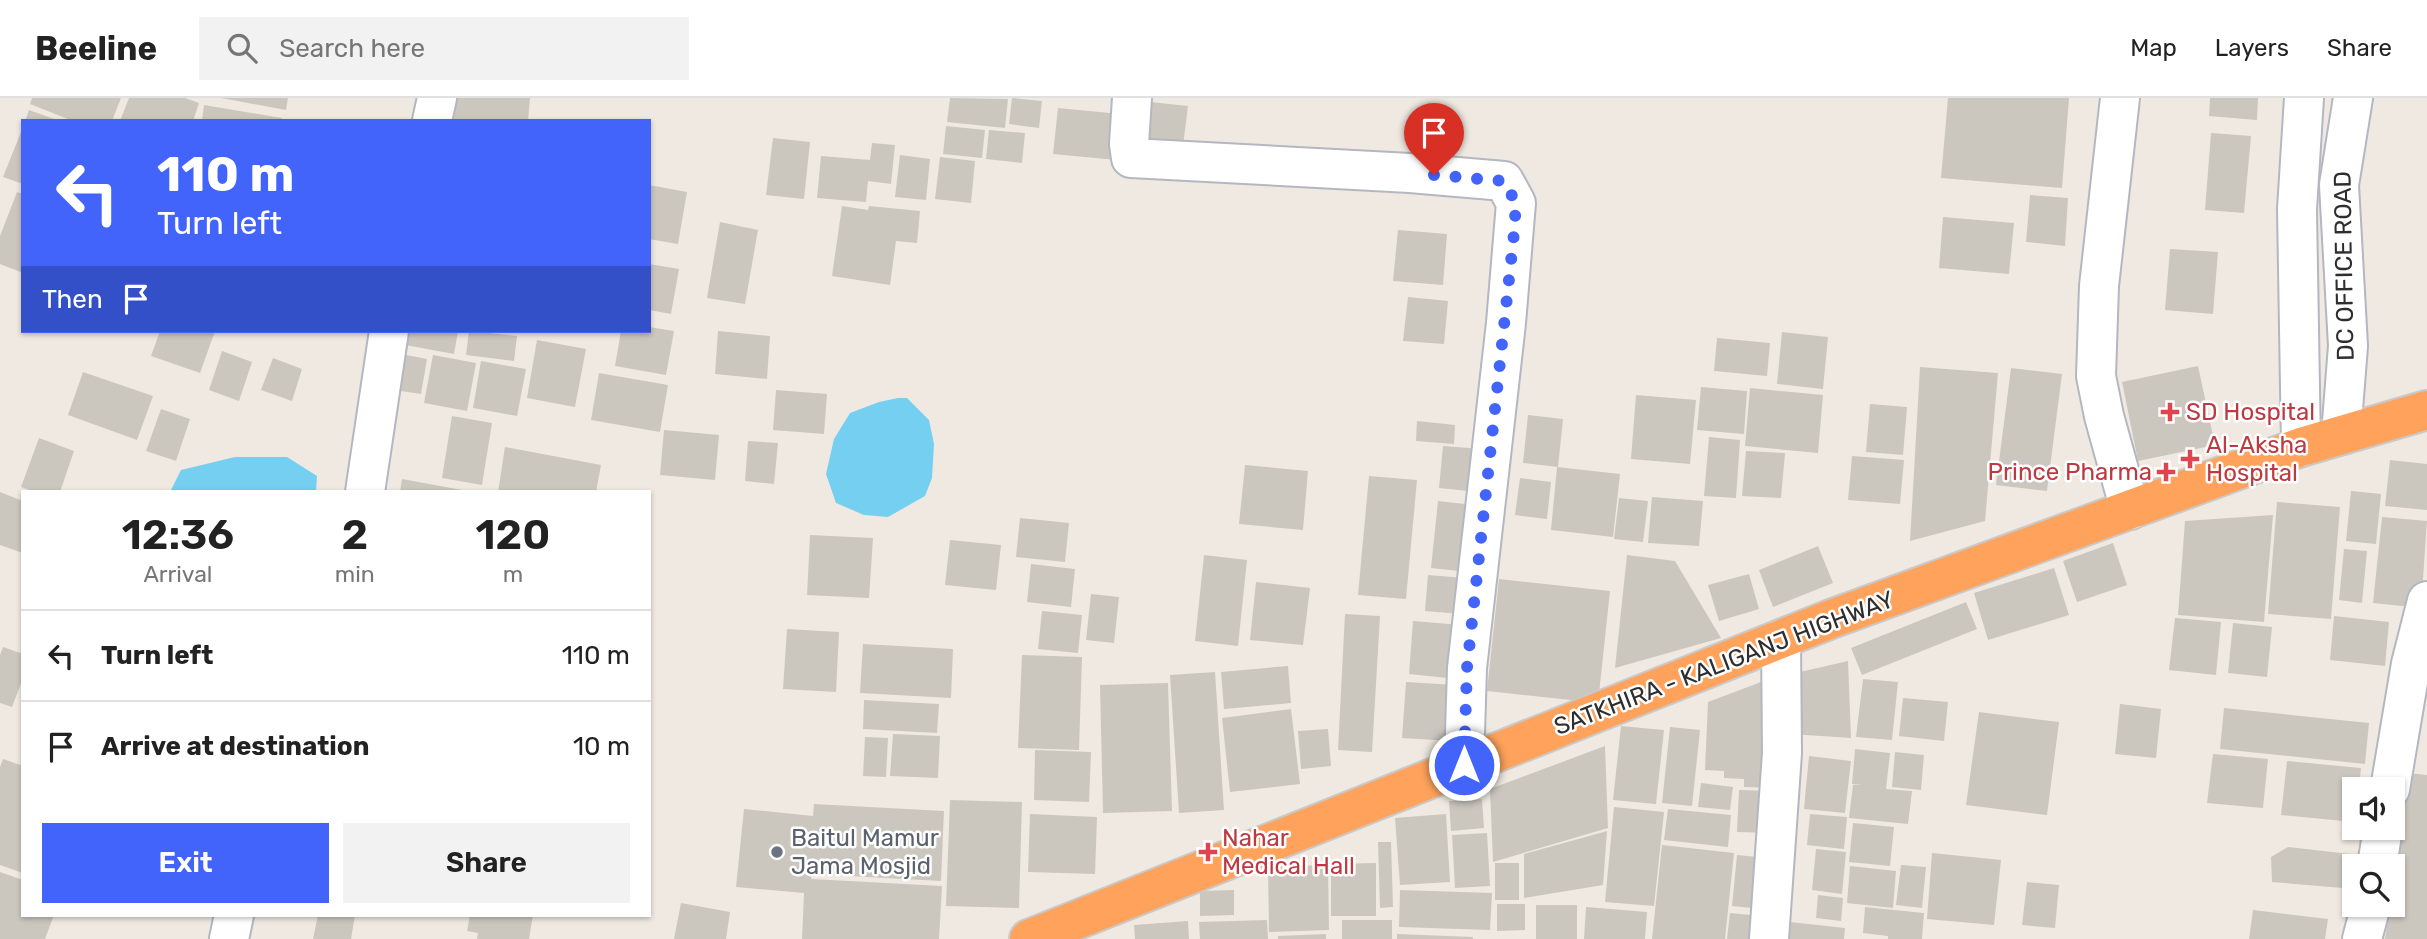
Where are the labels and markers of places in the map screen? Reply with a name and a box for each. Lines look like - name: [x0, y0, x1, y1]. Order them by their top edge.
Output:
- pin: [1404, 103, 1464, 175]
- place label: SD Hospital: [2186, 398, 2315, 426]
- marker: SD Hospital: [2160, 402, 2180, 422]
- place label: Al-Aksha Hospital: [2206, 431, 2307, 487]
- marker: Al-Aksha Hospital: [2180, 449, 2200, 469]
- place label: Prince Pharma: [1988, 458, 2152, 486]
- marker: Prince Pharma: [2158, 464, 2174, 480]
- place label: Baitul Mamur Jama Mosjid: [791, 824, 939, 880]
- place label: Nahar Medical Hall: [1222, 824, 1355, 880]
- marker: Baitul Mamur Jama Mosjid: [769, 844, 785, 860]
- marker: Nahar Medical Hall: [1200, 844, 1216, 860]

